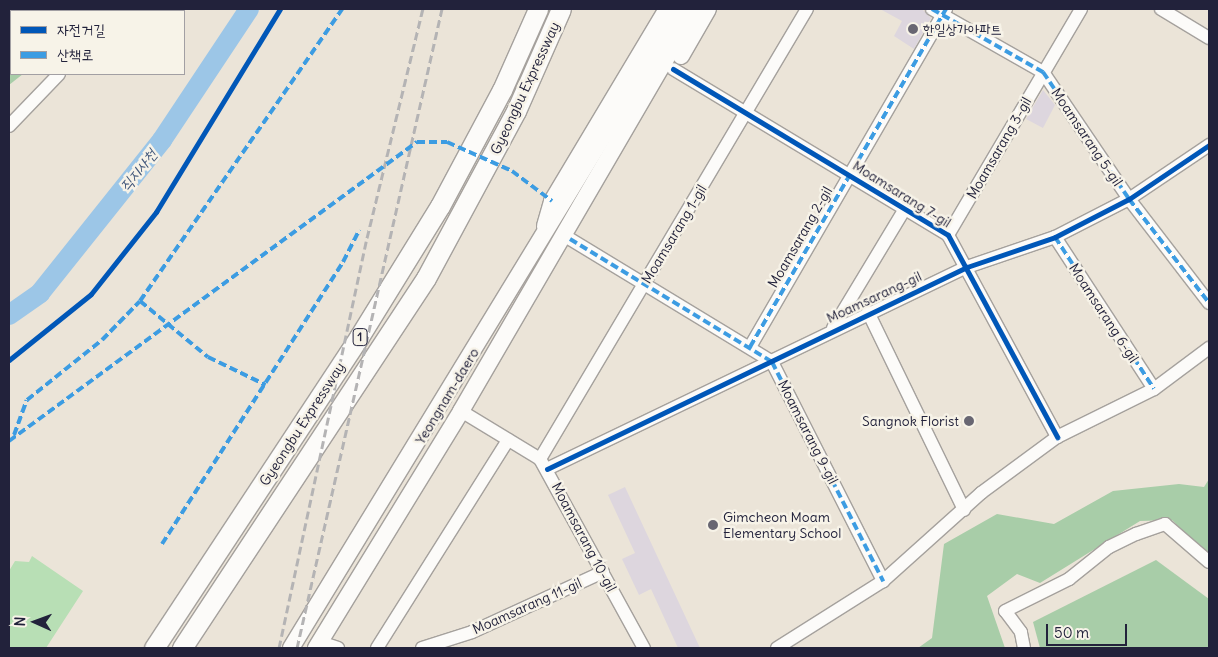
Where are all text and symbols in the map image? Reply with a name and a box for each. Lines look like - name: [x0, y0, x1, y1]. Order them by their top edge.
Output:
- legend: [10, 10, 185, 75]
- street label: Gyeongbu Expressway: [487, 19, 563, 157]
- text: 자전거길: [57, 20, 105, 39]
- place label: 한일상가아파트: [923, 21, 1002, 37]
- marker: 한일상가아파트: [907, 23, 919, 35]
- text: 산책로: [57, 45, 93, 64]
- street label: Moamsarang 5-gil: [1048, 85, 1126, 189]
- street label: Moamsarang 3-gil: [963, 94, 1035, 202]
- water label: 직지사천: [116, 146, 160, 194]
- street label: Moamsarang 7-gil: [850, 157, 954, 231]
- street label: Moamsarang 1-gil: [638, 182, 710, 286]
- street label: Moamsarang 2-gil: [764, 184, 836, 290]
- street label: Moamsarang 6-gil: [1066, 260, 1142, 366]
- street label: Moamsarang-gil: [824, 268, 924, 326]
- road number: 1: [352, 328, 368, 347]
- street label: Yeongnam-daero: [412, 345, 482, 447]
- street label: Gyeongbu Expressway: [256, 359, 348, 489]
- street label: Moamsarang 9-gil: [774, 377, 842, 487]
- place label: Sangnok Florist: [862, 413, 959, 429]
- marker: Sangnok Florist: [963, 415, 975, 427]
- street label: Moamsarang 10-gil: [548, 479, 620, 595]
- place label: Gimcheon Moam Elementary School: [723, 509, 841, 542]
- marker: Gimcheon Moam Elementary School: [707, 519, 719, 531]
- street label: Moamsarang 11-gil: [470, 574, 584, 638]
- north arrow: [10, 597, 60, 647]
- scale bar: [1048, 614, 1129, 646]
- text: N: [11, 616, 29, 627]
- text: 50 m: [1054, 623, 1089, 642]

